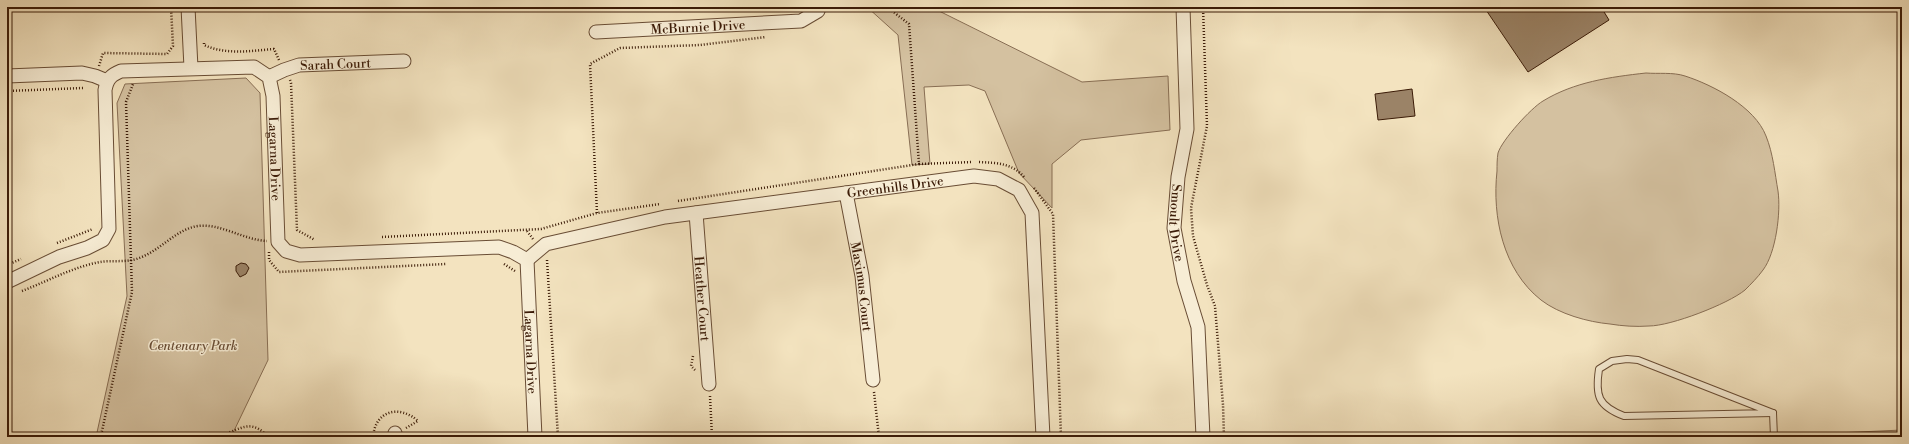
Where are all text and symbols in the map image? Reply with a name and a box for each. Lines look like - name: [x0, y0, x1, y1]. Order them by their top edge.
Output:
- street label: McBurnie Drive: [650, 17, 746, 38]
- street label: Sarah Court: [300, 55, 372, 74]
- street label: Lagarna Drive: [265, 116, 284, 202]
- street label: Greenhills Drive: [846, 173, 945, 202]
- street label: Smoult Drive: [1165, 183, 1187, 263]
- street label: Maximus Court: [847, 241, 875, 333]
- street label: Heather Court: [690, 256, 713, 342]
- street label: Lagarna Drive: [520, 309, 540, 395]
- park label: Centenary Park: [149, 338, 238, 354]

